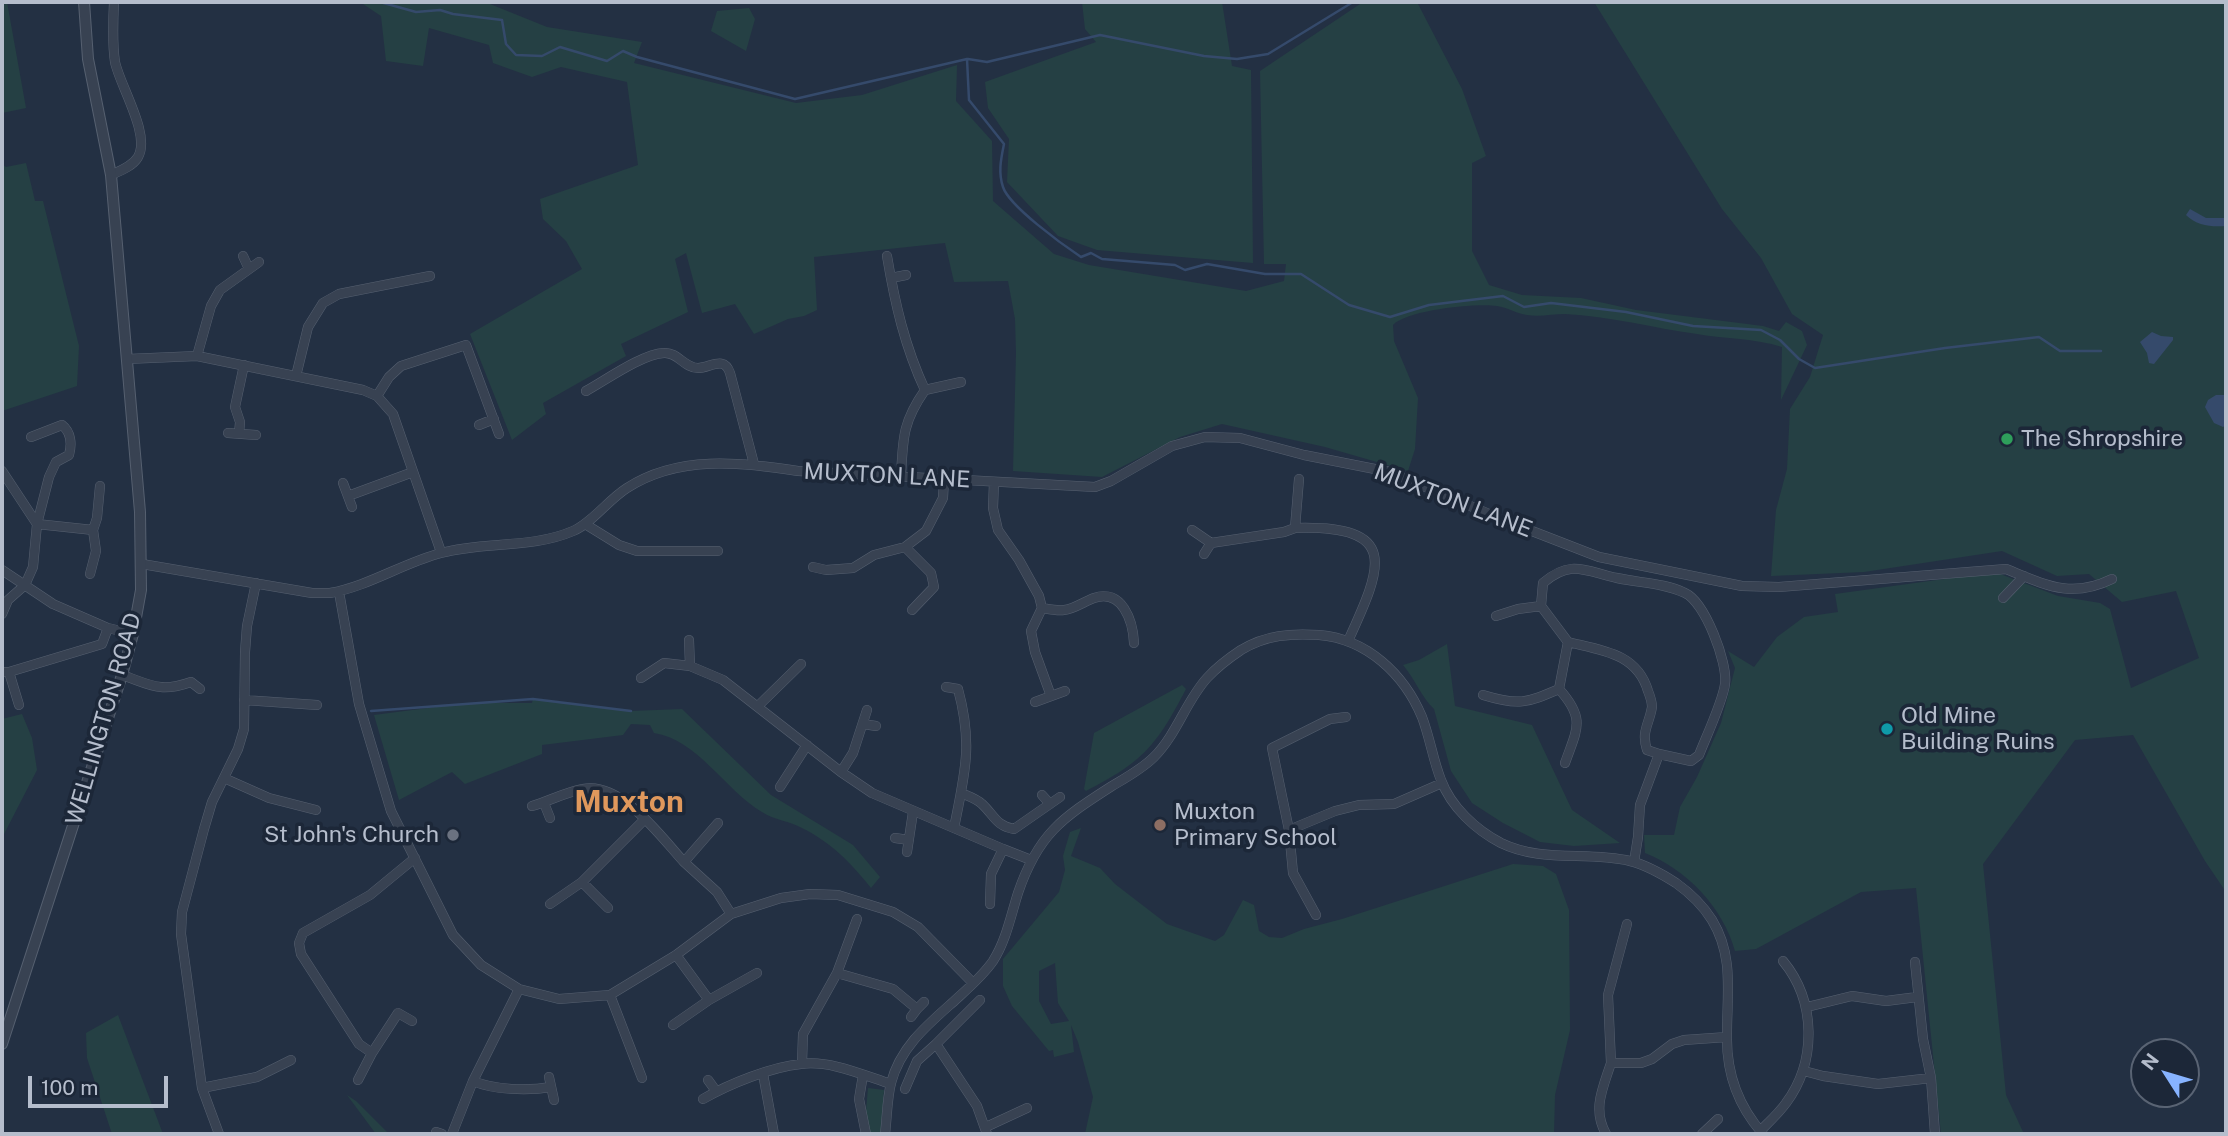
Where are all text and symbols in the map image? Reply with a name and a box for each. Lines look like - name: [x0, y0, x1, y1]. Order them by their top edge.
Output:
- place label: The Shropshire: [2021, 425, 2183, 453]
- marker: The Shropshire: [1999, 431, 2015, 447]
- street label: MUXTON LANE: [803, 458, 971, 494]
- street label: MUXTON LANE: [1370, 458, 1536, 544]
- street label: WELLINGTON ROAD: [60, 610, 148, 828]
- place label: Old Mine Building Ruins: [1901, 702, 2055, 756]
- marker: Old Mine Building Ruins: [1879, 721, 1895, 737]
- district label: Muxton: [574, 785, 684, 821]
- place label: Muxton Primary School: [1174, 798, 1337, 852]
- marker: Muxton Primary School: [1152, 817, 1168, 833]
- place label: St John's Church: [264, 821, 439, 849]
- marker: St John's Church: [445, 827, 461, 843]
- north arrow: [2130, 1038, 2200, 1108]
- text: N: [2137, 1049, 2163, 1074]
- scale bar: [32, 1062, 172, 1106]
- text: 100 m: [41, 1075, 98, 1100]

